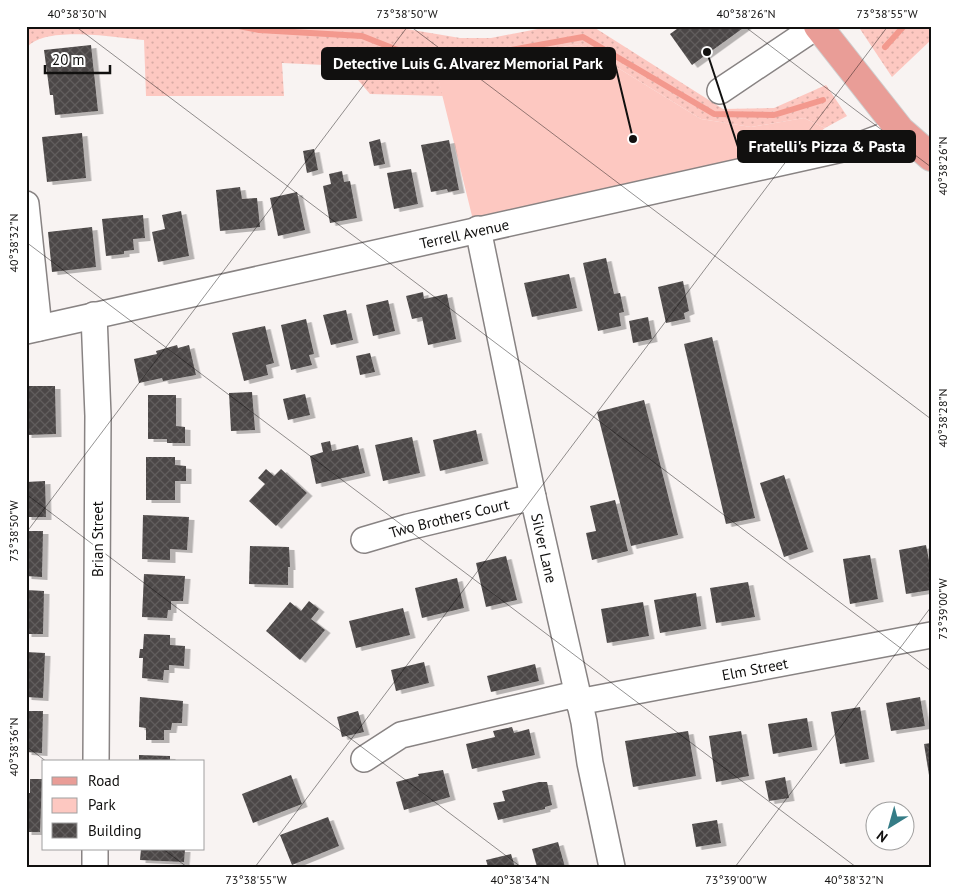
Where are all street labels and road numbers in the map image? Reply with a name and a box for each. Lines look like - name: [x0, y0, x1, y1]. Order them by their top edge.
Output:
- street label: Terrell Avenue: [418, 214, 511, 252]
- street label: Two Brothers Court: [387, 494, 511, 542]
- street label: Brian Street: [88, 501, 107, 577]
- street label: Silver Lane: [527, 511, 562, 585]
- street label: Elm Street: [720, 653, 790, 684]

